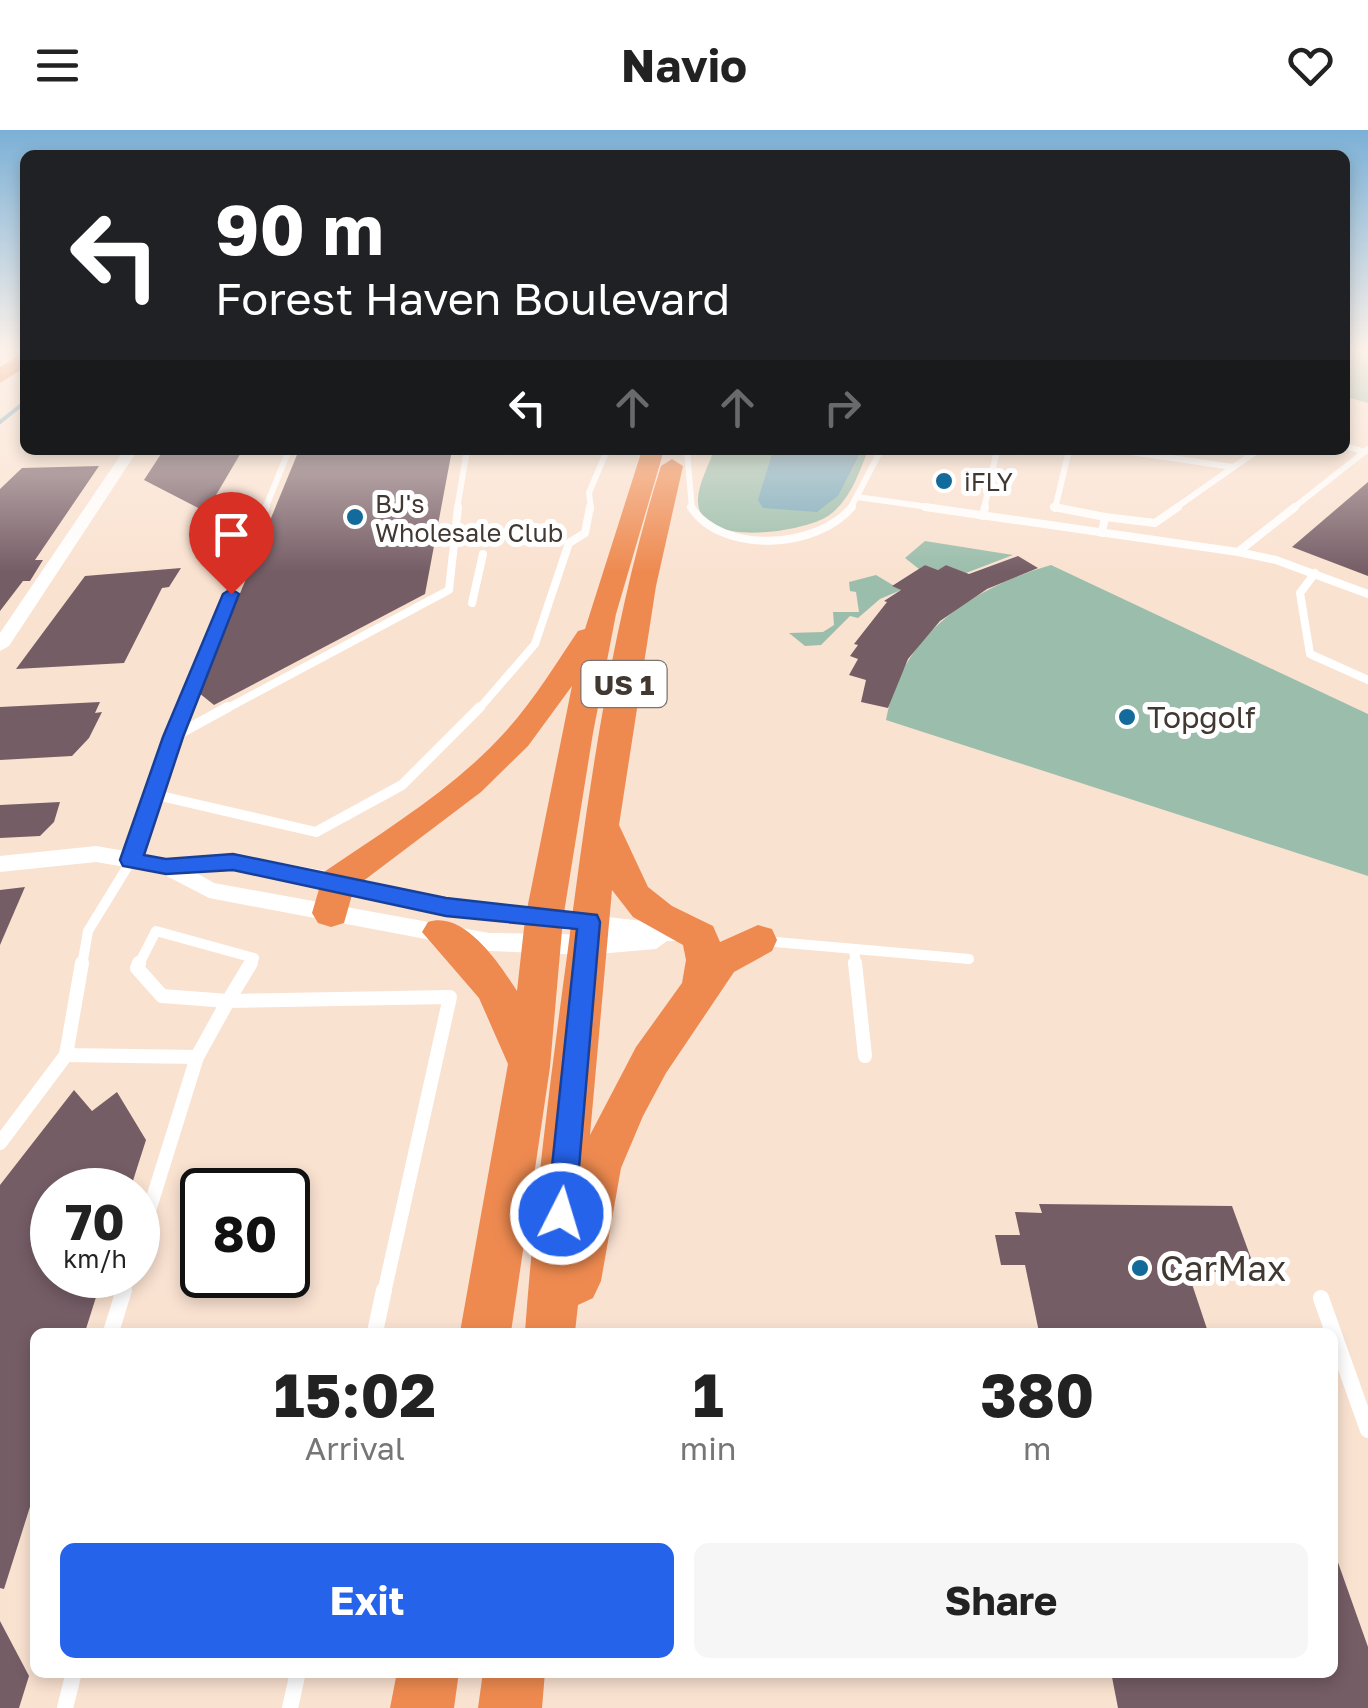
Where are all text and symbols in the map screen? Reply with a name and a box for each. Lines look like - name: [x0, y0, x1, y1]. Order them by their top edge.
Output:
- icon: menu: [30, 38, 85, 93]
- text: Navio: [621, 38, 747, 92]
- icon: heart: [1283, 38, 1338, 93]
- text: 90 m: [215, 186, 384, 270]
- icon: left: [50, 190, 180, 320]
- text: Forest Haven Boulevard: [215, 271, 730, 325]
- icon: left: [500, 380, 555, 435]
- icon: ahead: [605, 380, 660, 435]
- icon: ahead: [710, 380, 765, 435]
- icon: right: [815, 380, 870, 435]
- place label: iFLY: [964, 466, 1013, 497]
- marker: iFLY: [933, 470, 955, 492]
- place label: BJ's Wholesale Club: [375, 488, 563, 548]
- pin: [189, 492, 274, 595]
- marker: BJ's Wholesale Club: [344, 506, 366, 528]
- icon: arrive: [204, 507, 259, 562]
- road number: US 1: [582, 661, 666, 707]
- place label: Topgolf: [1147, 699, 1256, 735]
- marker: Topgolf: [1116, 706, 1138, 728]
- position arrow: [509, 1162, 613, 1266]
- speed limit sign: 80: [180, 1168, 310, 1298]
- text: 70: [65, 1191, 125, 1251]
- text: km/h: [63, 1243, 127, 1274]
- place label: CarMax: [1160, 1247, 1286, 1289]
- marker: CarMax: [1129, 1257, 1151, 1279]
- text: 15:02: [274, 1358, 436, 1430]
- text: 1: [693, 1358, 724, 1430]
- text: 380: [980, 1358, 1094, 1430]
- text: Arrival: [305, 1429, 405, 1467]
- text: min: [680, 1429, 736, 1467]
- text: m: [1023, 1429, 1051, 1467]
- button: Exit: [60, 1543, 674, 1658]
- button: Share: [694, 1543, 1308, 1658]

